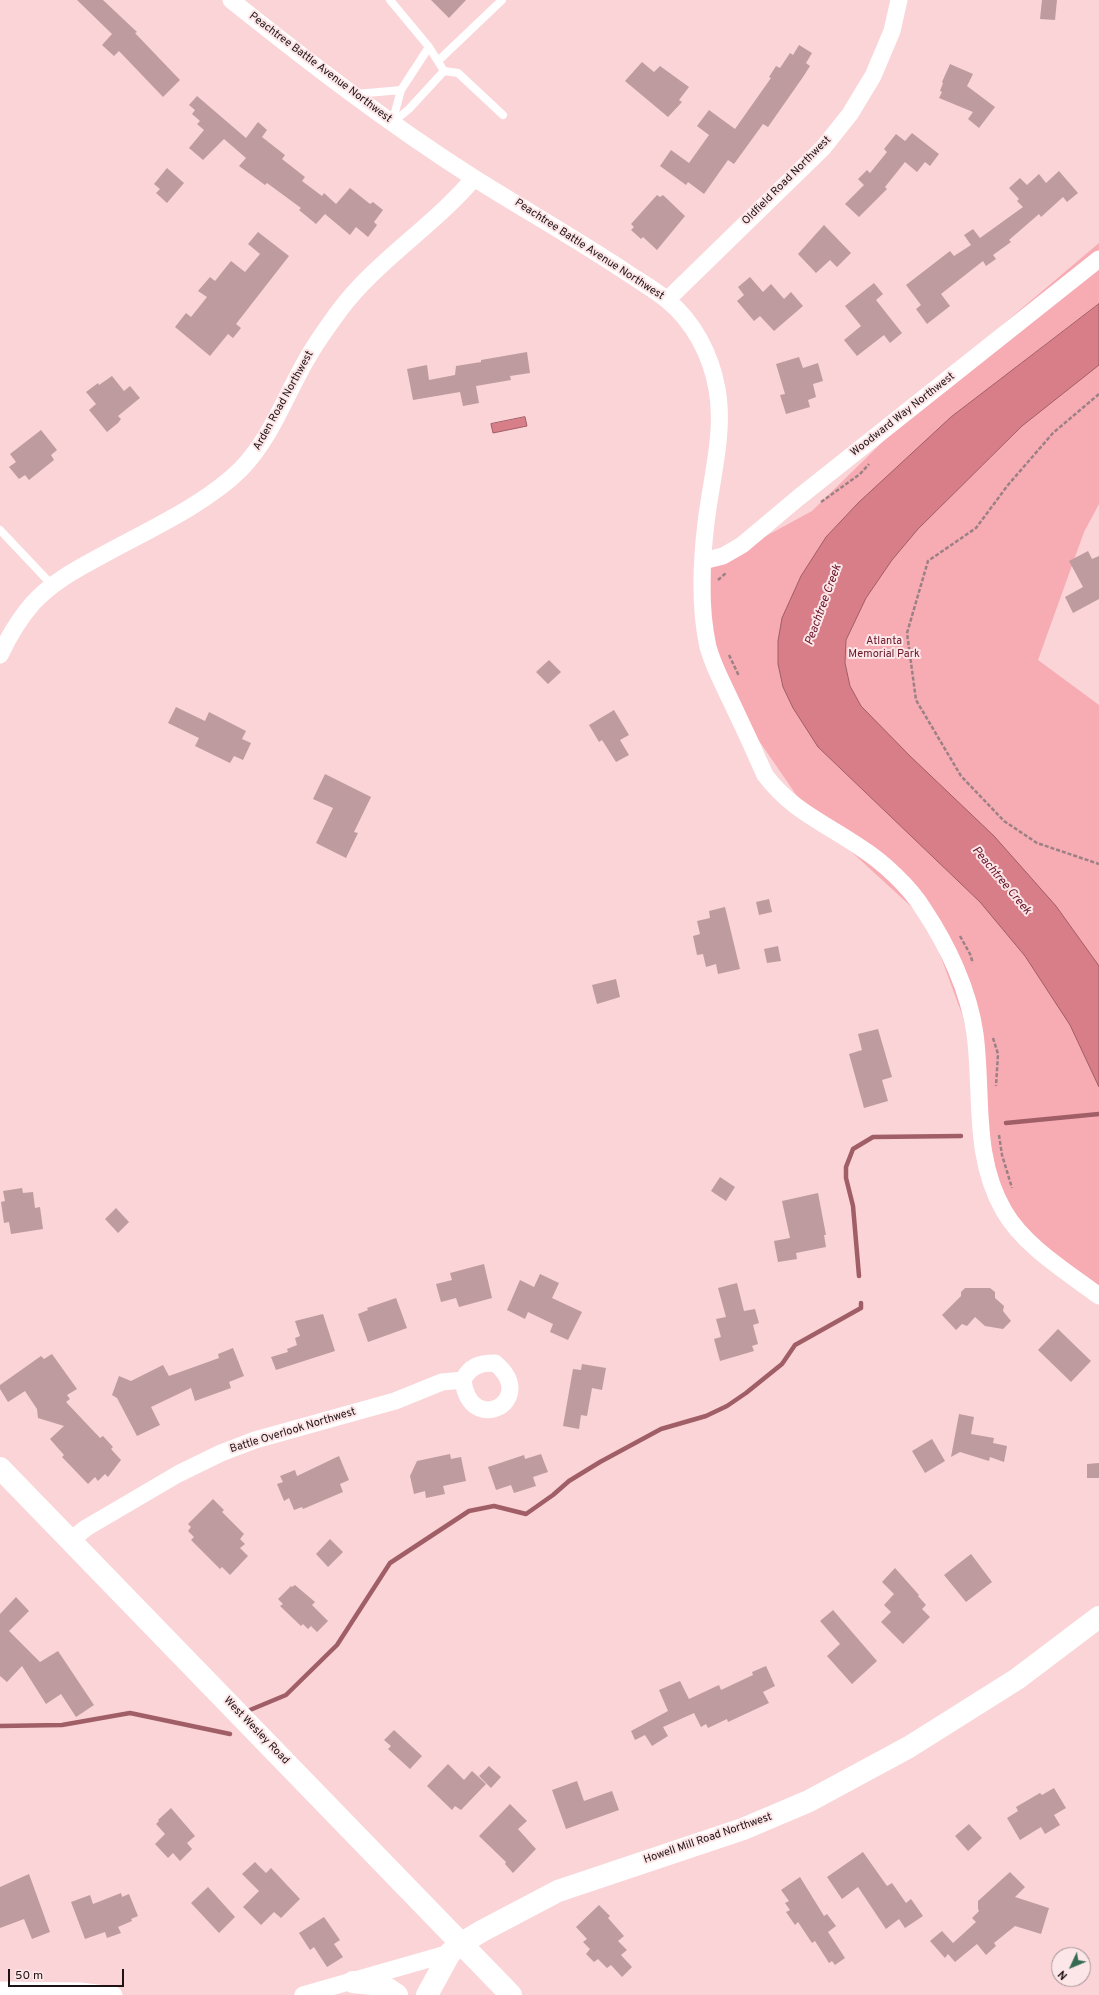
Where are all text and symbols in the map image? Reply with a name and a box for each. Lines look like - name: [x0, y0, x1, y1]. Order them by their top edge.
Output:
- street label: Peachtree Battle Avenue Northwest: [246, 10, 394, 126]
- street label: Oldfield Road Northwest: [740, 134, 834, 228]
- street label: Peachtree Battle Avenue Northwest: [512, 197, 666, 303]
- street label: Arden Road Northwest: [251, 349, 317, 453]
- street label: Woodward Way Northwest: [848, 370, 958, 460]
- water label: Peachtree Creek: [803, 563, 845, 647]
- park label: Atlanta Memorial Park: [848, 635, 920, 661]
- water label: Peachtree Creek: [968, 844, 1034, 918]
- street label: Battle Overlook Northwest: [228, 1406, 358, 1456]
- street label: West Wesley Road: [220, 1694, 292, 1768]
- street label: Howell Mill Road Northwest: [642, 1811, 774, 1867]
- north arrow: [1051, 1947, 1091, 1987]
- scale bar: [10, 1961, 126, 1987]
- text: N: [1055, 1967, 1071, 1982]
- text: 50 m: [15, 1968, 43, 1984]

